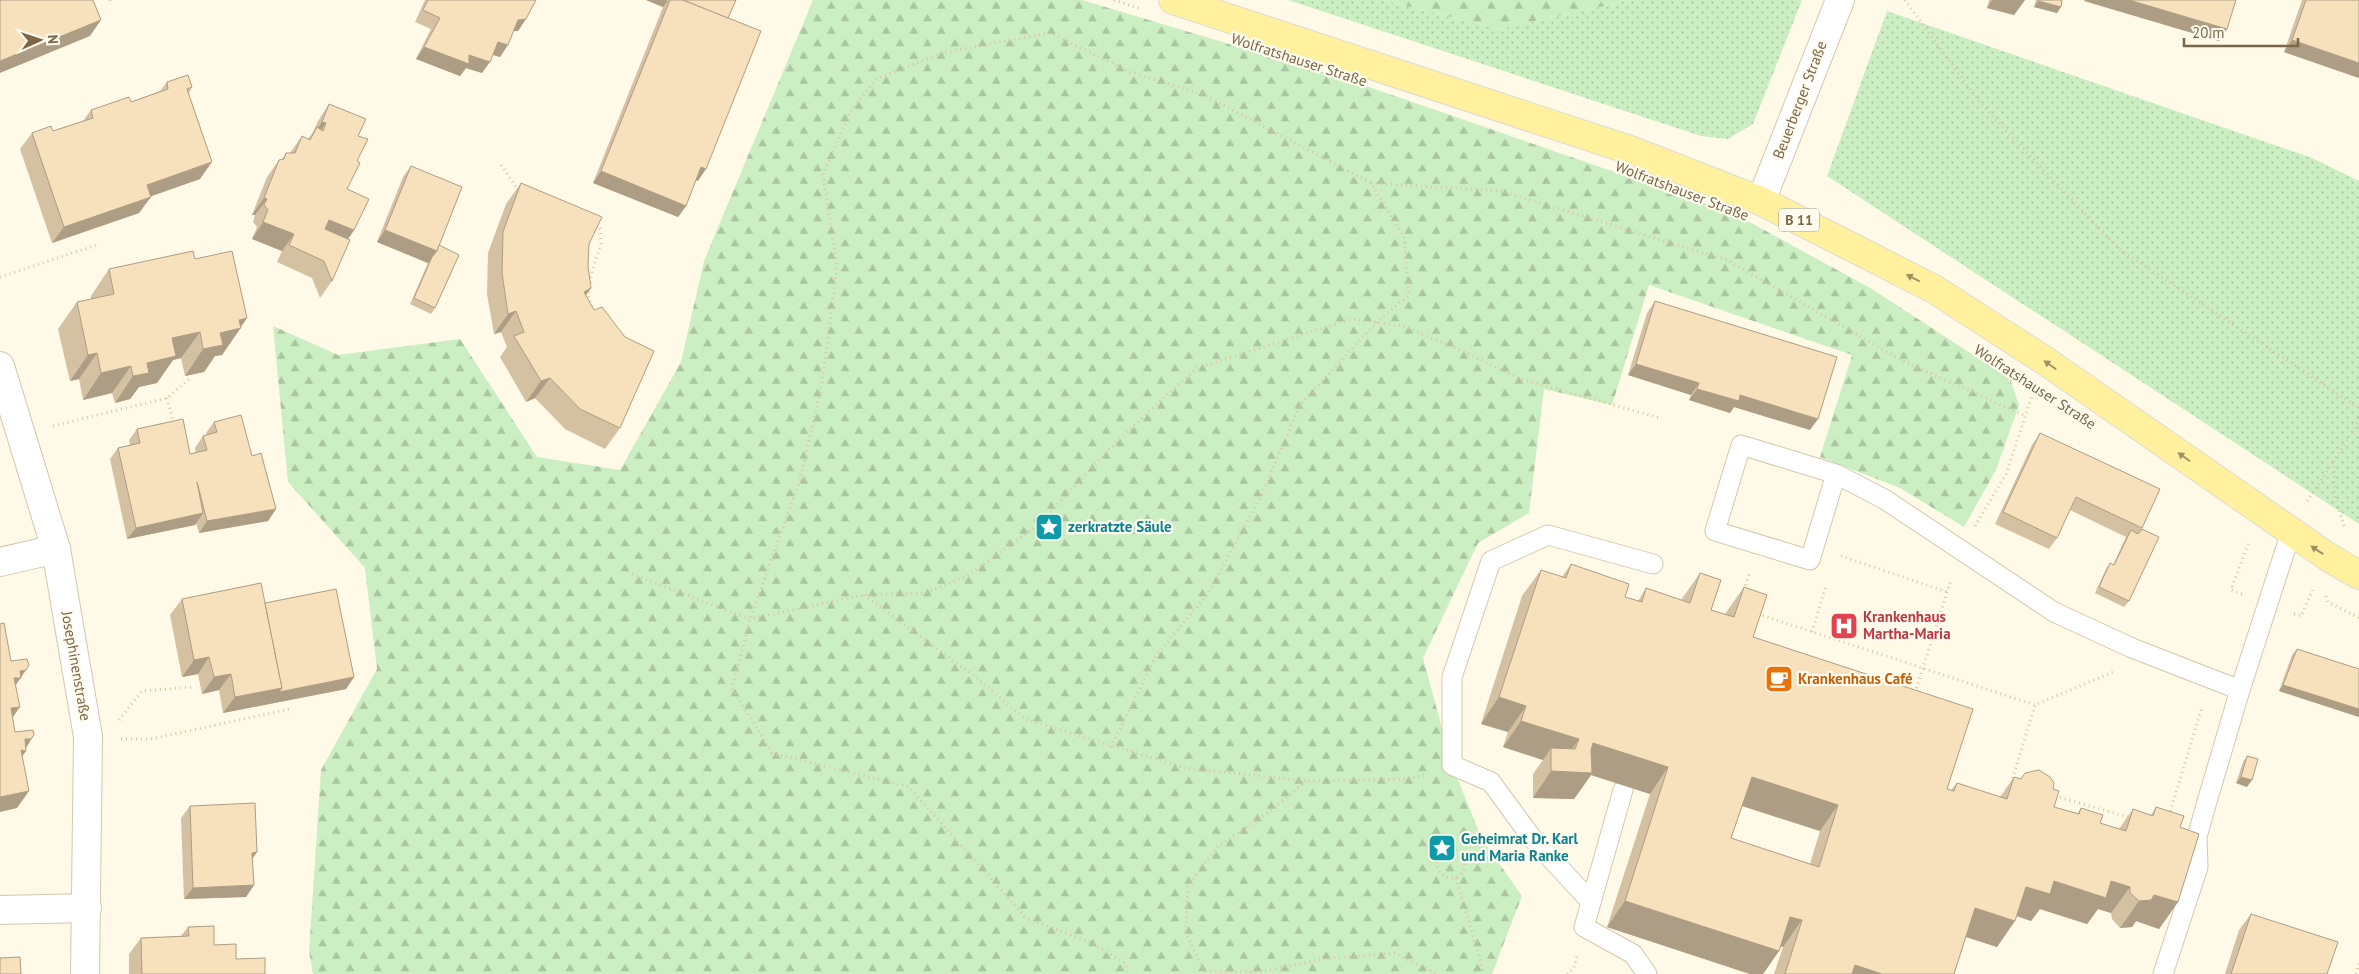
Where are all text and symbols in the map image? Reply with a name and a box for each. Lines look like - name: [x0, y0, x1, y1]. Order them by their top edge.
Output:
- north arrow: [15, 15, 65, 65]
- scale bar: [2184, 15, 2298, 47]
- text: 20 m: [2192, 23, 2225, 42]
- street label: Wolfratshauser Straße: [1229, 29, 1370, 90]
- text: N: [44, 34, 62, 44]
- street label: Beuerberger Straße: [1768, 38, 1831, 162]
- street label: Wolfratshauser Straße: [1613, 156, 1752, 225]
- road number: B 11: [1779, 208, 1819, 232]
- one-way arrow: [1906, 274, 1920, 282]
- street label: Wolfratshauser Straße: [1971, 340, 2100, 433]
- one-way arrow: [2043, 360, 2057, 369]
- one-way arrow: [2177, 452, 2191, 462]
- place icon: zerkratzte Säule: [1034, 512, 1064, 542]
- place label: zerkratzte Säule: [1068, 517, 1172, 536]
- one-way arrow: [2310, 545, 2324, 555]
- place label: Krankenhaus Martha-Maria: [1863, 607, 1951, 643]
- street label: Josephinenstraße: [57, 609, 95, 722]
- hospital icon: Krankenhaus Martha-Maria: [1829, 611, 1859, 641]
- cafe icon: Krankenhaus Café: [1764, 664, 1794, 694]
- place label: Krankenhaus Café: [1798, 669, 1913, 688]
- place label: Geheimrat Dr. Karl und Maria Ranke: [1461, 829, 1579, 865]
- place icon: Geheimrat Dr. Karl und Maria Ranke: [1427, 833, 1457, 863]

